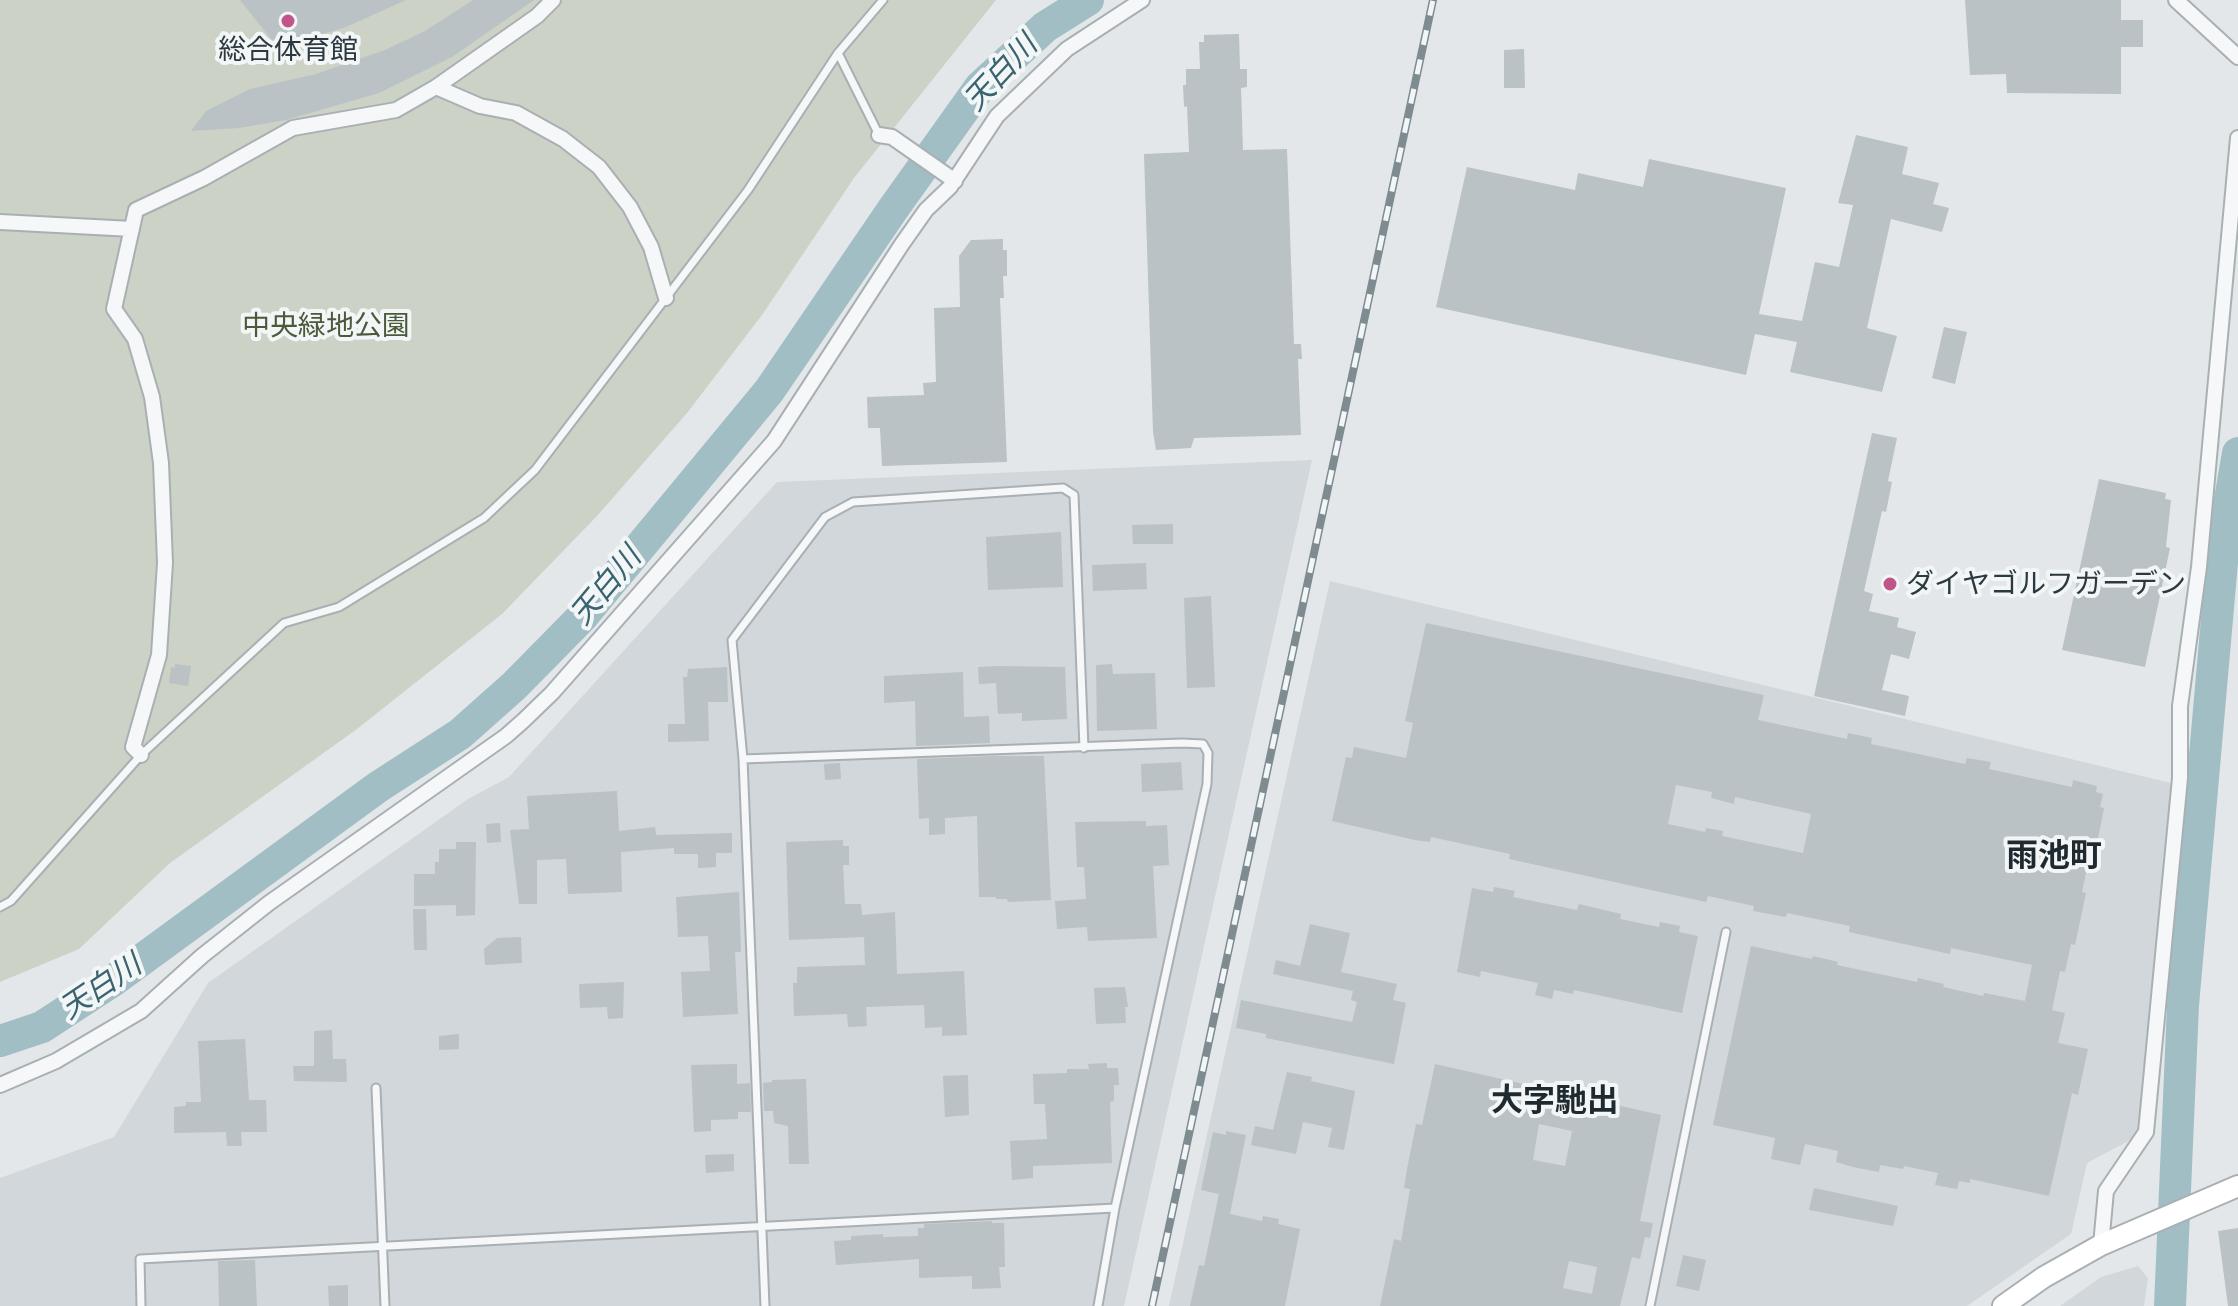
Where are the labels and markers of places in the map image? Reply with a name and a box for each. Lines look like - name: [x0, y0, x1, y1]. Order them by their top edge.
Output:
- marker: 総合体育館: [279, 12, 297, 30]
- place label: 総合体育館: [218, 33, 358, 67]
- place label: ダイヤゴルフガーデン: [1906, 567, 2186, 601]
- marker: ダイヤゴルフガーデン: [1881, 575, 1899, 593]

